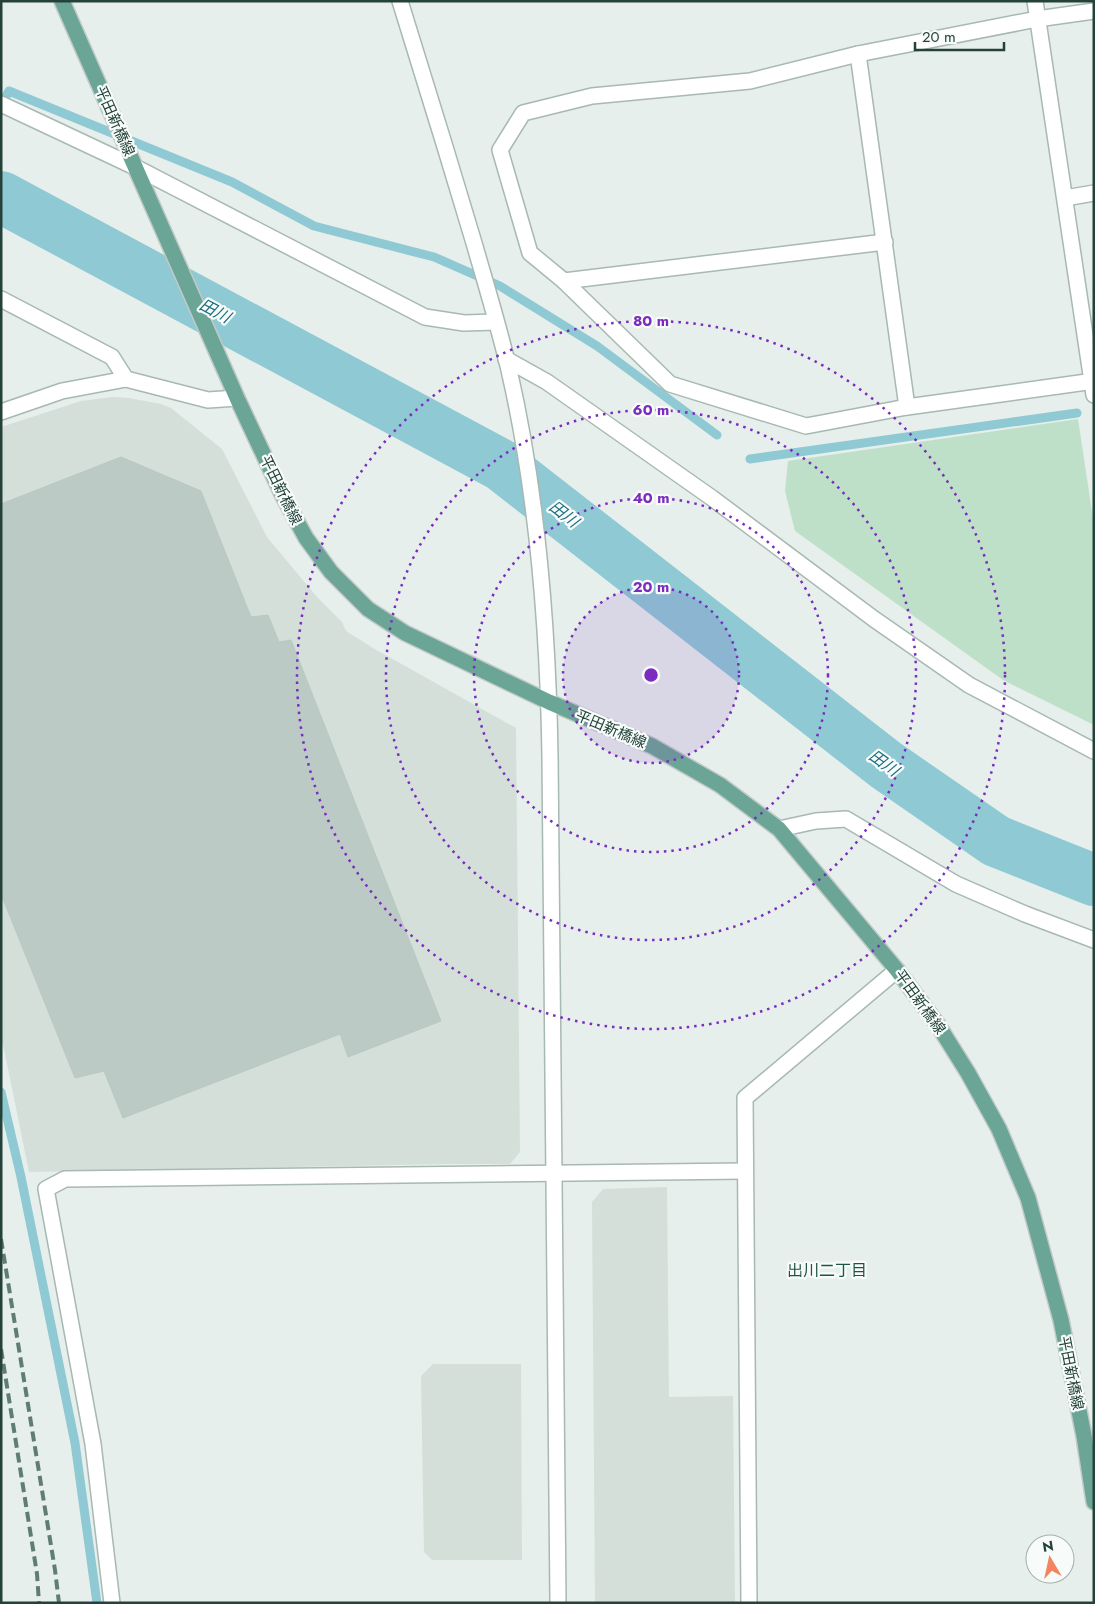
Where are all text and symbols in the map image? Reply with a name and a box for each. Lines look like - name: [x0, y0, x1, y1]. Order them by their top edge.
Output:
- scale bar: [915, 20, 1004, 52]
- text: 20 m: [922, 26, 956, 48]
- street label: 平田新橋線: [90, 82, 140, 160]
- water label: 田川: [195, 293, 236, 330]
- text: 80 m: [633, 310, 669, 332]
- text: 60 m: [633, 399, 669, 421]
- street label: 平田新橋線: [255, 451, 307, 529]
- text: 40 m: [632, 487, 670, 509]
- water label: 田川: [544, 495, 585, 534]
- text: 20 m: [633, 576, 669, 598]
- centre of rings: [642, 666, 660, 684]
- street label: 平田新橋線: [572, 704, 650, 754]
- water label: 田川: [864, 744, 905, 783]
- street label: 平田新橋線: [889, 965, 951, 1039]
- district label: 出川二丁目: [787, 1259, 867, 1282]
- street label: 平田新橋線: [1053, 1334, 1089, 1412]
- north arrow: [1025, 1534, 1075, 1584]
- text: N: [1041, 1535, 1055, 1557]

